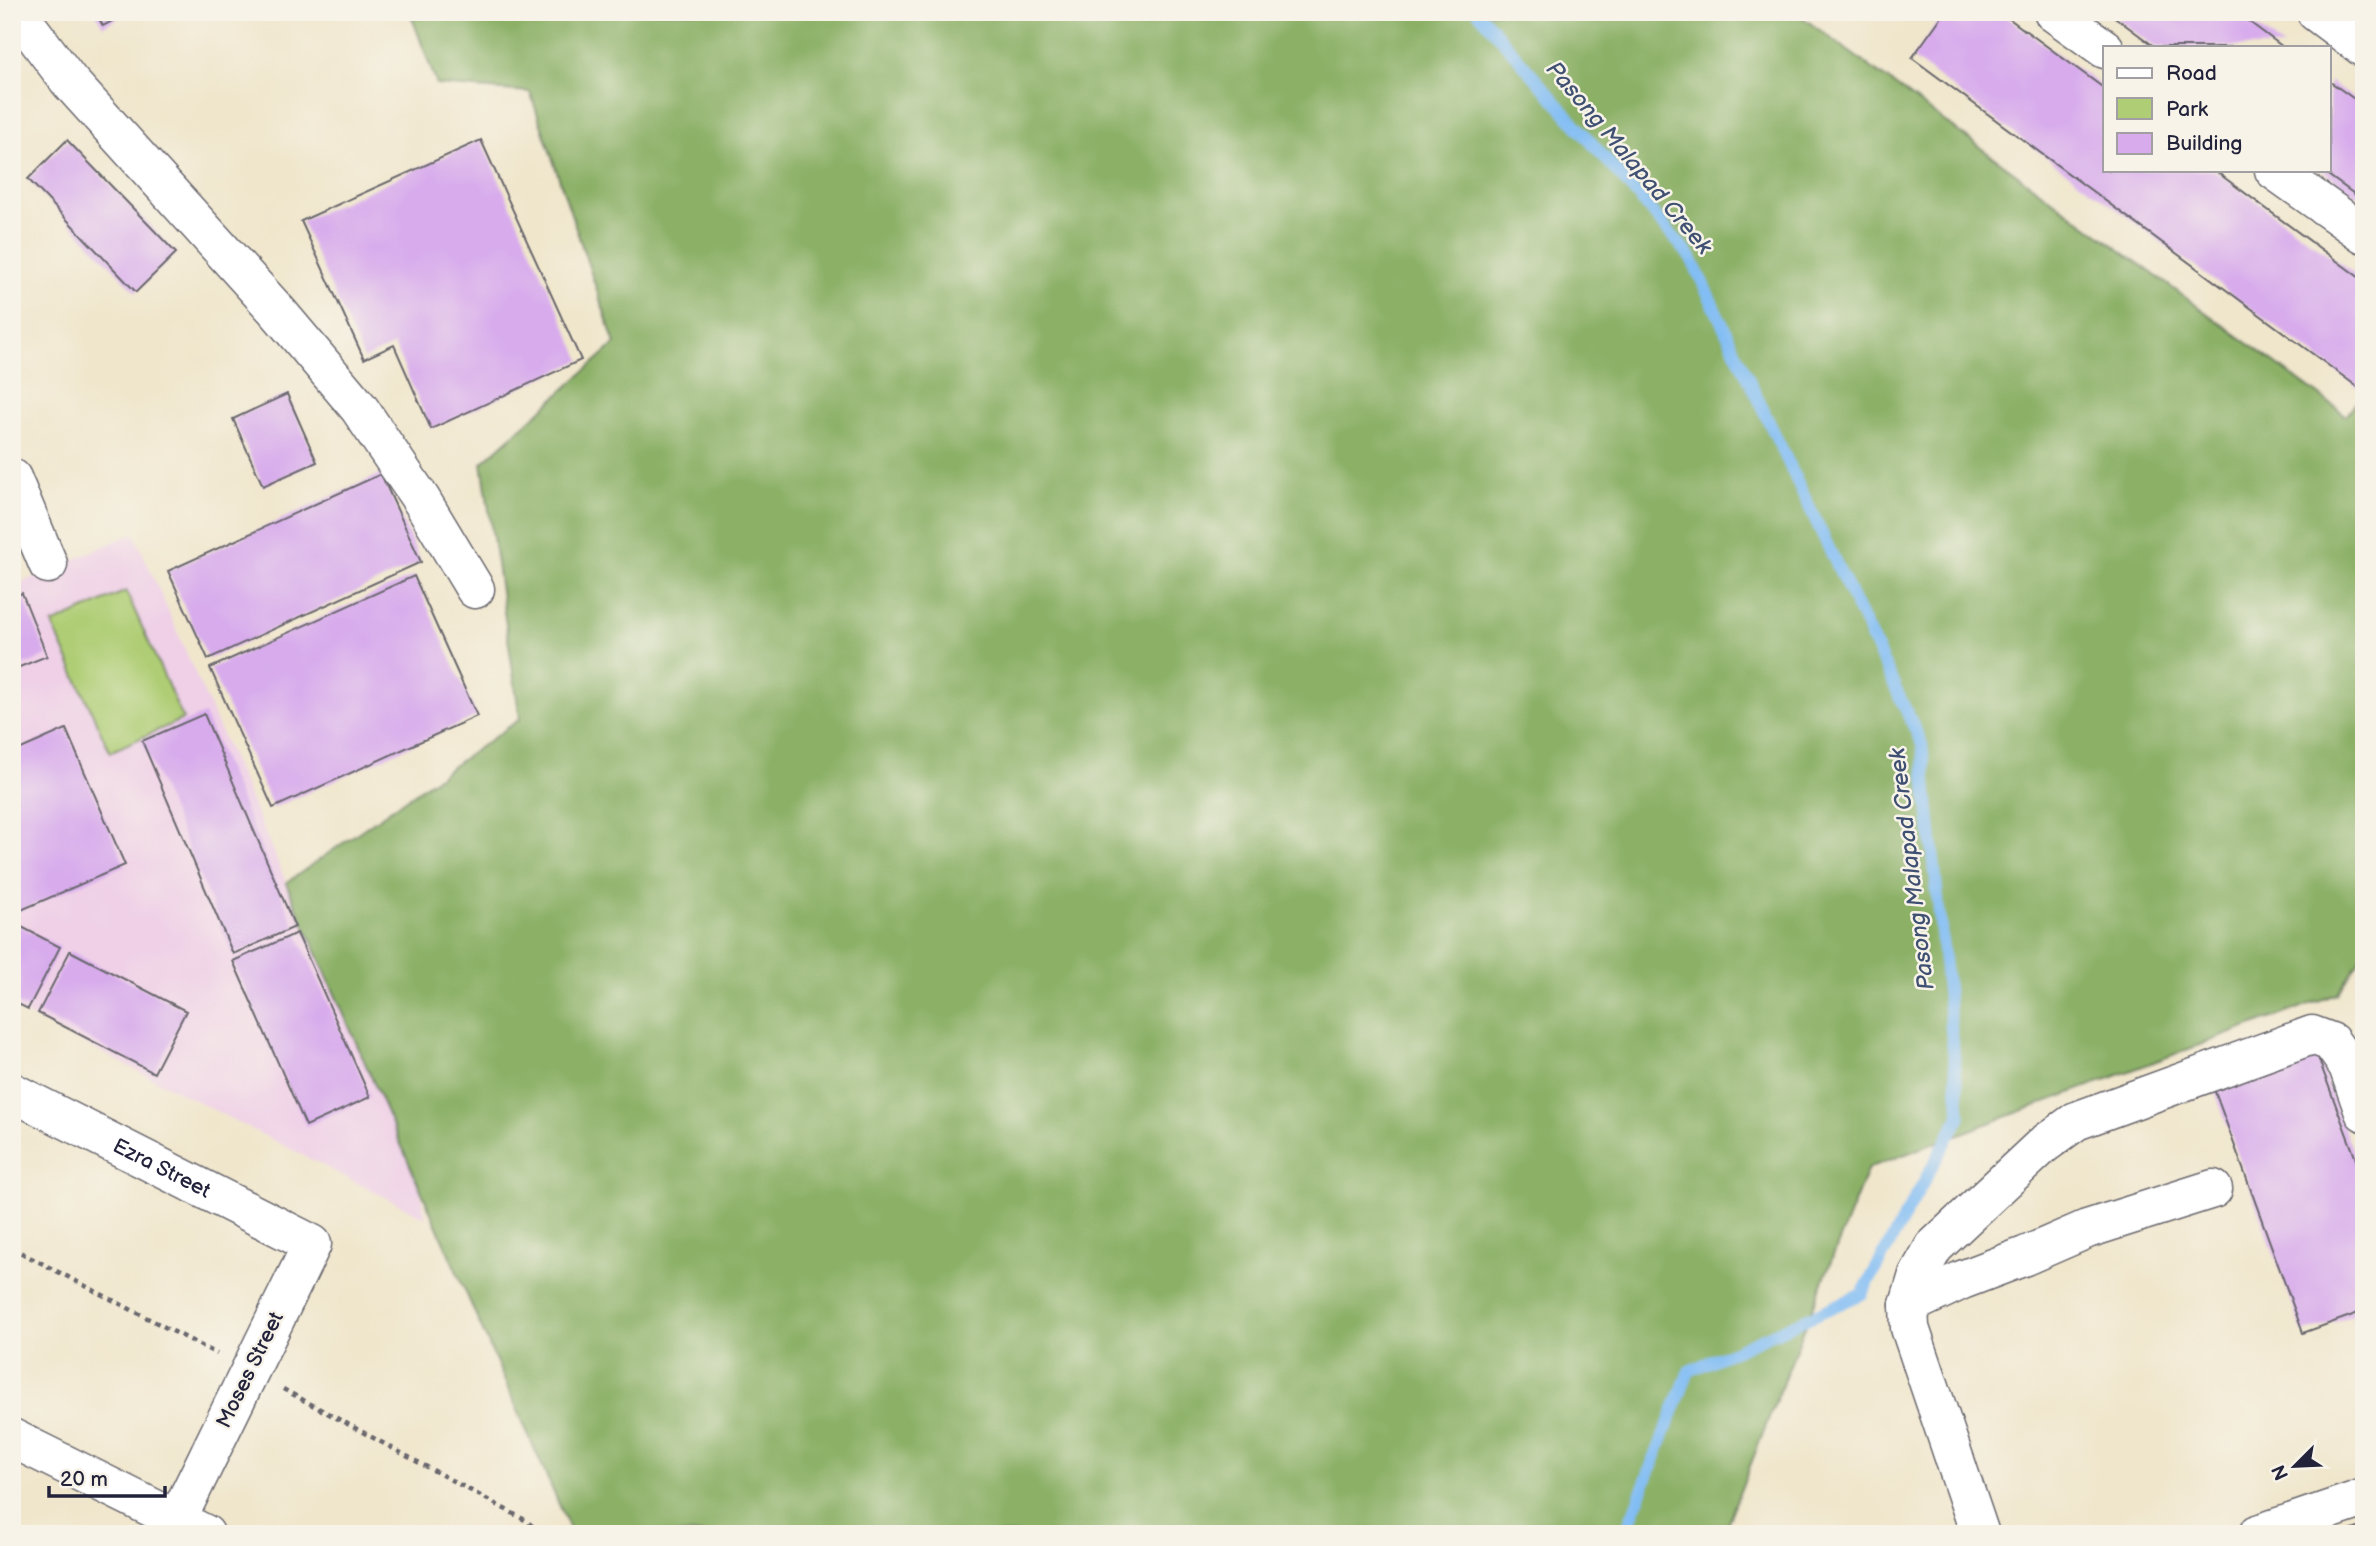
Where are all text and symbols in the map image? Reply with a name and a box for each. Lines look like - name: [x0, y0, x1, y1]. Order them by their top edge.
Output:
- legend: [2103, 46, 2330, 172]
- water label: Pasong Malapad Creek: [1540, 56, 1719, 261]
- text: Road: [2166, 61, 2217, 86]
- text: Park: [2166, 97, 2209, 122]
- text: Building: [2166, 131, 2242, 156]
- water label: Pasong Malapad Creek: [1883, 746, 1941, 992]
- street label: Ezra Street: [109, 1133, 215, 1203]
- street label: Moses Street: [211, 1307, 289, 1432]
- north arrow: [2260, 1430, 2330, 1500]
- scale bar: [49, 1455, 164, 1499]
- text: N: [2267, 1461, 2294, 1484]
- text: 20 m: [60, 1467, 108, 1492]

